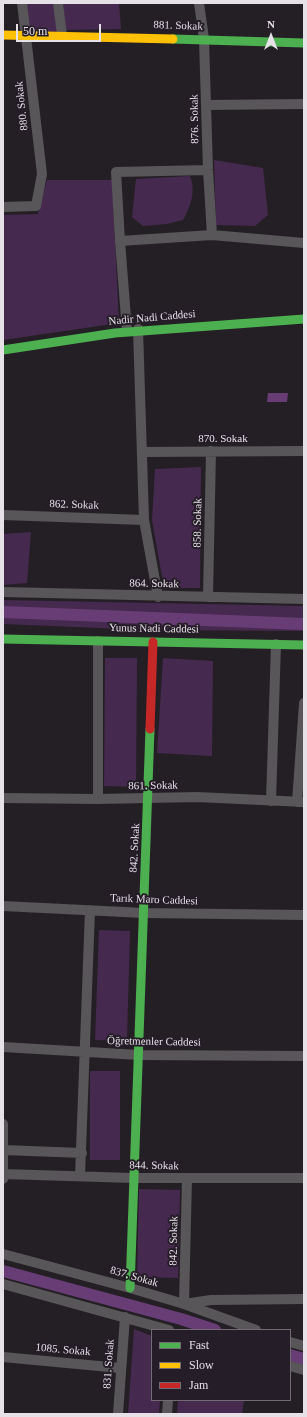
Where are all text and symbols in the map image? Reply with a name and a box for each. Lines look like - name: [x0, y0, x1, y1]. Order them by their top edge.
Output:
- scale bar: [18, 16, 103, 42]
- north arrow: [251, 16, 291, 56]
- text: N: [267, 18, 275, 30]
- street label: 881. Sokak: [153, 19, 203, 33]
- text: 50 m: [23, 24, 47, 38]
- street label: 880. Sokak: [13, 81, 31, 131]
- street label: 876. Sokak: [188, 94, 202, 144]
- street label: Nadir Nadi Caddesi: [108, 308, 196, 328]
- street label: 870. Sokak: [198, 432, 248, 446]
- street label: 862. Sokak: [49, 498, 99, 512]
- street label: 858. Sokak: [191, 498, 205, 548]
- street label: 864. Sokak: [129, 577, 179, 591]
- street label: Yunus Nadi Caddesi: [109, 622, 199, 636]
- street label: 861. Sokak: [128, 779, 178, 793]
- street label: 842. Sokak: [127, 823, 143, 873]
- street label: Tarık Maro Caddesi: [110, 892, 198, 908]
- street label: Öğretmenler Caddesi: [107, 1035, 201, 1049]
- street label: 844. Sokak: [129, 1159, 179, 1173]
- street label: 842. Sokak: [167, 1216, 181, 1266]
- street label: 837. Sokak: [108, 1264, 160, 1290]
- legend: [151, 1329, 291, 1401]
- text: Fast: [189, 1338, 209, 1352]
- street label: 831. Sokak: [101, 1339, 117, 1389]
- street label: 1085. Sokak: [35, 1341, 91, 1359]
- text: Slow: [189, 1358, 214, 1372]
- text: Jam: [189, 1378, 208, 1392]

